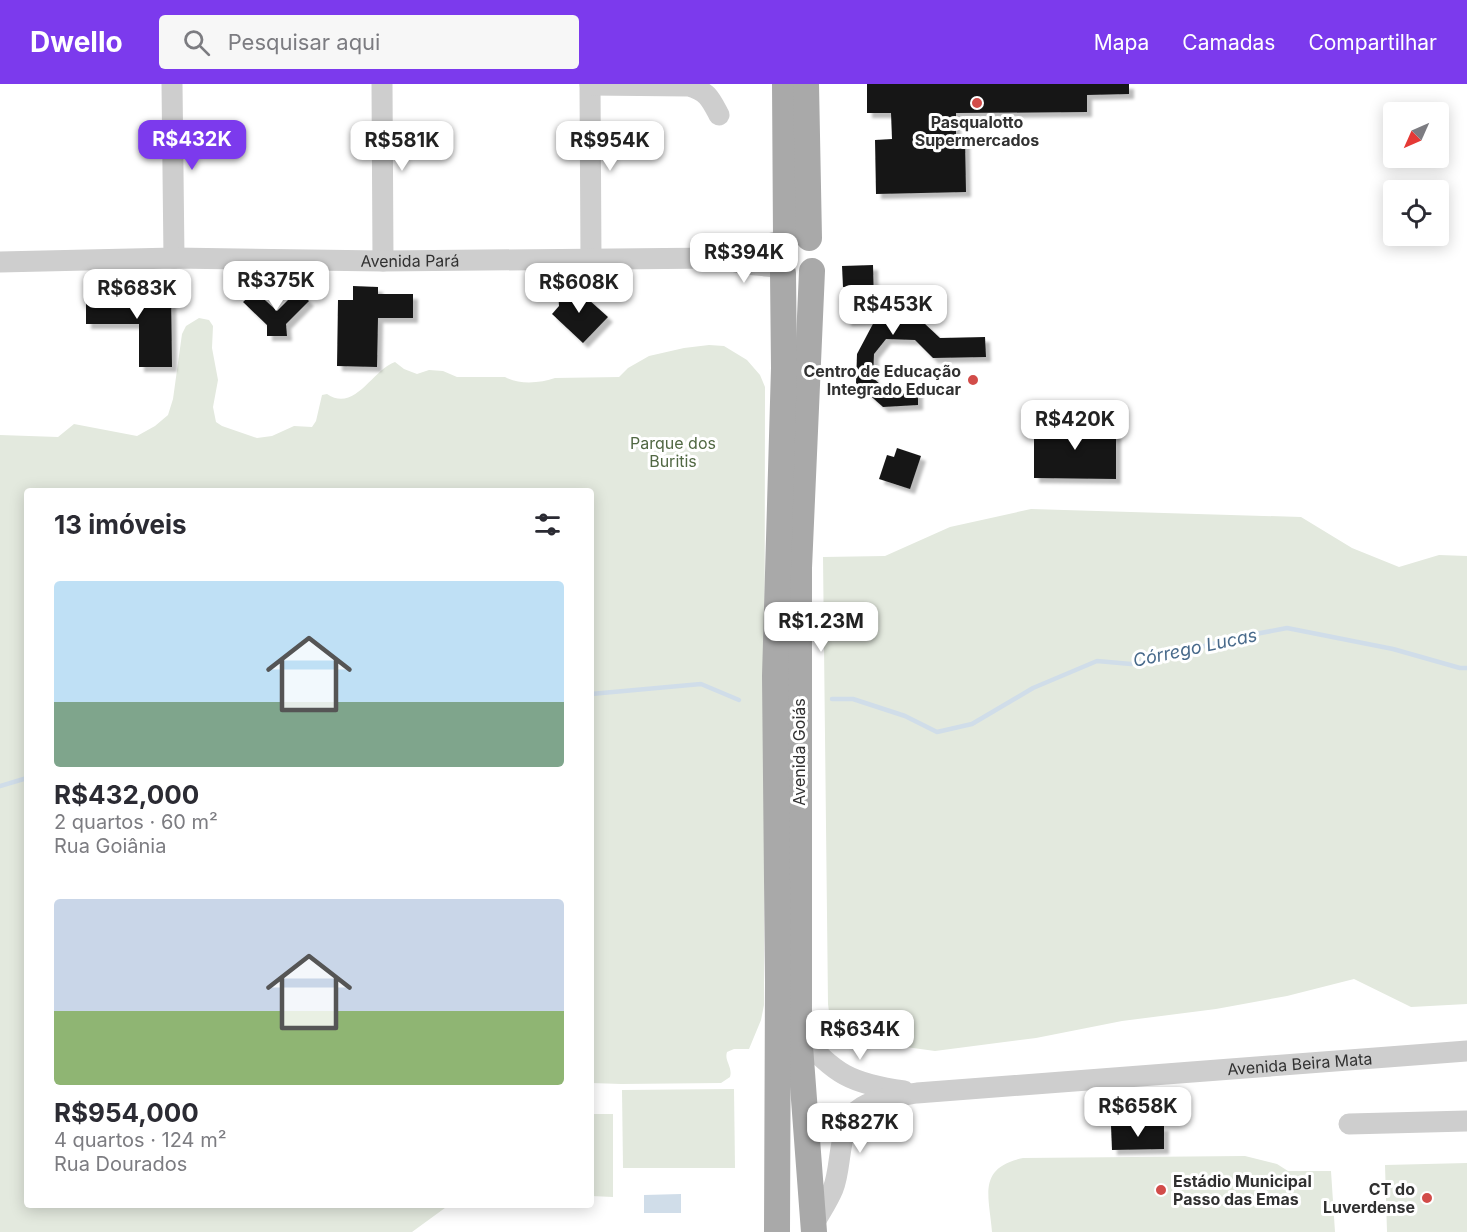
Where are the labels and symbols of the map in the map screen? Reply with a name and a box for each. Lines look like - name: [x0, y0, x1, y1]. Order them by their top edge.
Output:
- marker: Pasqualotto Supermercados: [970, 96, 984, 110]
- north arrow: [1383, 102, 1449, 168]
- place label: Pasqualotto Supermercados: [915, 112, 1039, 150]
- pin: R$432K: [143, 120, 241, 171]
- pin: R$581K: [353, 121, 451, 172]
- pin: R$954K: [561, 121, 659, 172]
- pin: R$394K: [695, 233, 793, 284]
- street label: Avenida Pará: [360, 250, 459, 271]
- pin: R$375K: [227, 261, 325, 312]
- pin: R$608K: [530, 263, 628, 314]
- pin: R$683K: [88, 269, 186, 320]
- pin: R$453K: [844, 285, 942, 336]
- place label: Centro de Educação Integrado Educar: [803, 361, 961, 399]
- marker: Centro de Educação Integrado Educar: [966, 373, 980, 387]
- pin: R$420K: [1026, 400, 1124, 451]
- park label: Parque dos Buritis: [630, 433, 716, 471]
- pin: R$1.23M: [766, 602, 876, 653]
- water label: Córrego Lucas: [1131, 624, 1259, 671]
- street label: Avenida Goiás: [789, 698, 809, 806]
- pin: R$634K: [811, 1010, 909, 1061]
- street label: Avenida Beira Mata: [1226, 1048, 1373, 1079]
- pin: R$658K: [1089, 1087, 1187, 1138]
- pin: R$827K: [811, 1103, 909, 1154]
- place label: Estádio Municipal Passo das Emas: [1173, 1171, 1312, 1209]
- place label: CT do Luverdense: [1323, 1179, 1415, 1217]
- marker: Estádio Municipal Passo das Emas: [1154, 1183, 1168, 1197]
- marker: CT do Luverdense: [1420, 1191, 1434, 1205]

